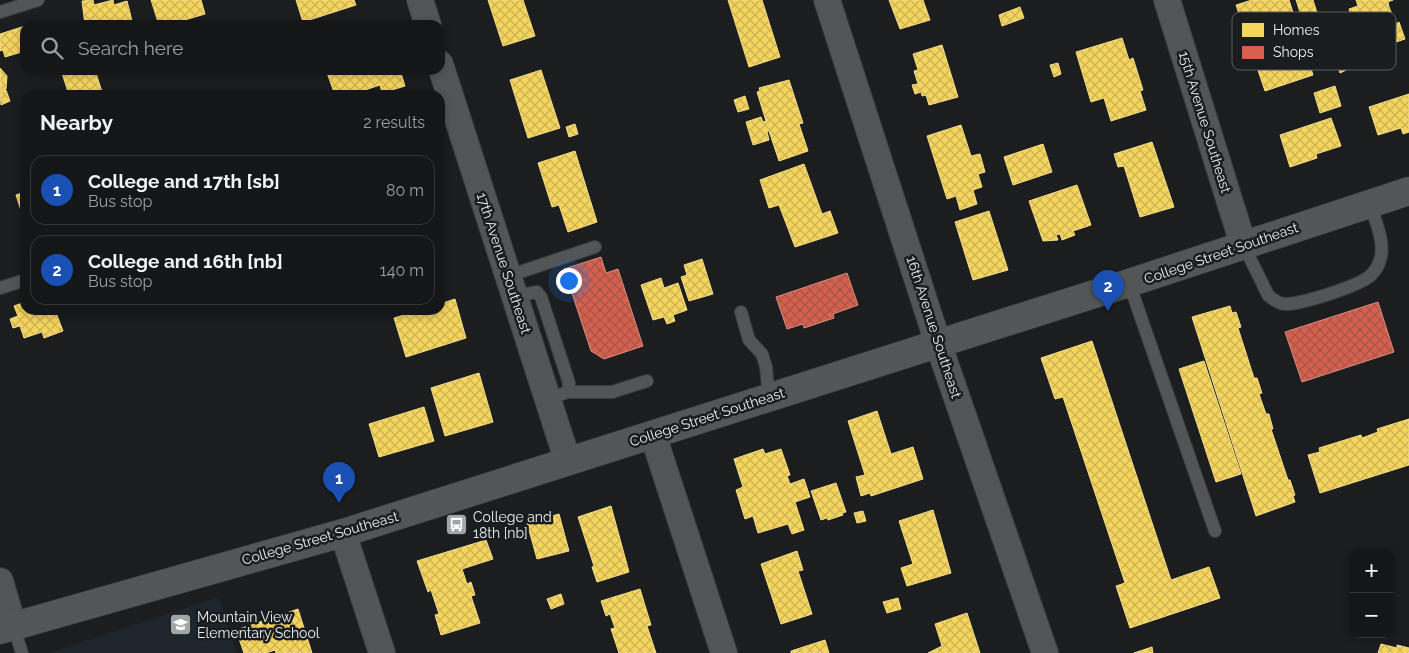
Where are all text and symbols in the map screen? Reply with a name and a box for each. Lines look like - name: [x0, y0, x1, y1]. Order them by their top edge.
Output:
- legend: [1232, 12, 1396, 70]
- search box: [20, 20, 445, 75]
- text: Homes: [1273, 22, 1320, 38]
- icon: search: [38, 34, 66, 62]
- text: Search here: [78, 37, 184, 59]
- text: Shops: [1273, 44, 1314, 60]
- street label: 15th Avenue Southeast: [1176, 49, 1234, 195]
- text: Nearby: [40, 110, 113, 135]
- text: 2 results: [363, 113, 425, 132]
- text: College and 17th [sb]: [88, 170, 280, 192]
- text: 1: [53, 181, 61, 200]
- text: 80 m: [386, 181, 424, 200]
- street label: 17th Avenue Southeast: [474, 190, 534, 336]
- text: Bus stop: [88, 192, 152, 211]
- street label: College Street Southeast: [1142, 219, 1300, 287]
- text: College and 16th [nb]: [88, 250, 283, 272]
- street label: 16th Avenue Southeast: [903, 254, 965, 400]
- text: 2: [52, 261, 62, 280]
- text: 140 m: [380, 261, 424, 280]
- your location: [556, 268, 582, 294]
- pin: 2: [1092, 270, 1124, 311]
- text: Bus stop: [88, 272, 152, 291]
- street label: College Street Southeast: [628, 384, 787, 450]
- pin: 1: [323, 462, 355, 503]
- street label: College Street Southeast: [240, 508, 400, 568]
- place label: College and 18th [nb]: [473, 509, 552, 541]
- bus stop icon: College and 18th [nb]: [445, 513, 469, 537]
- map controls: [1349, 548, 1394, 638]
- button: +: [1349, 548, 1394, 593]
- button: −: [1349, 593, 1394, 638]
- place label: Mountain View Elementary School: [197, 609, 320, 641]
- school or university icon: Mountain View Elementary School: [169, 613, 193, 637]

